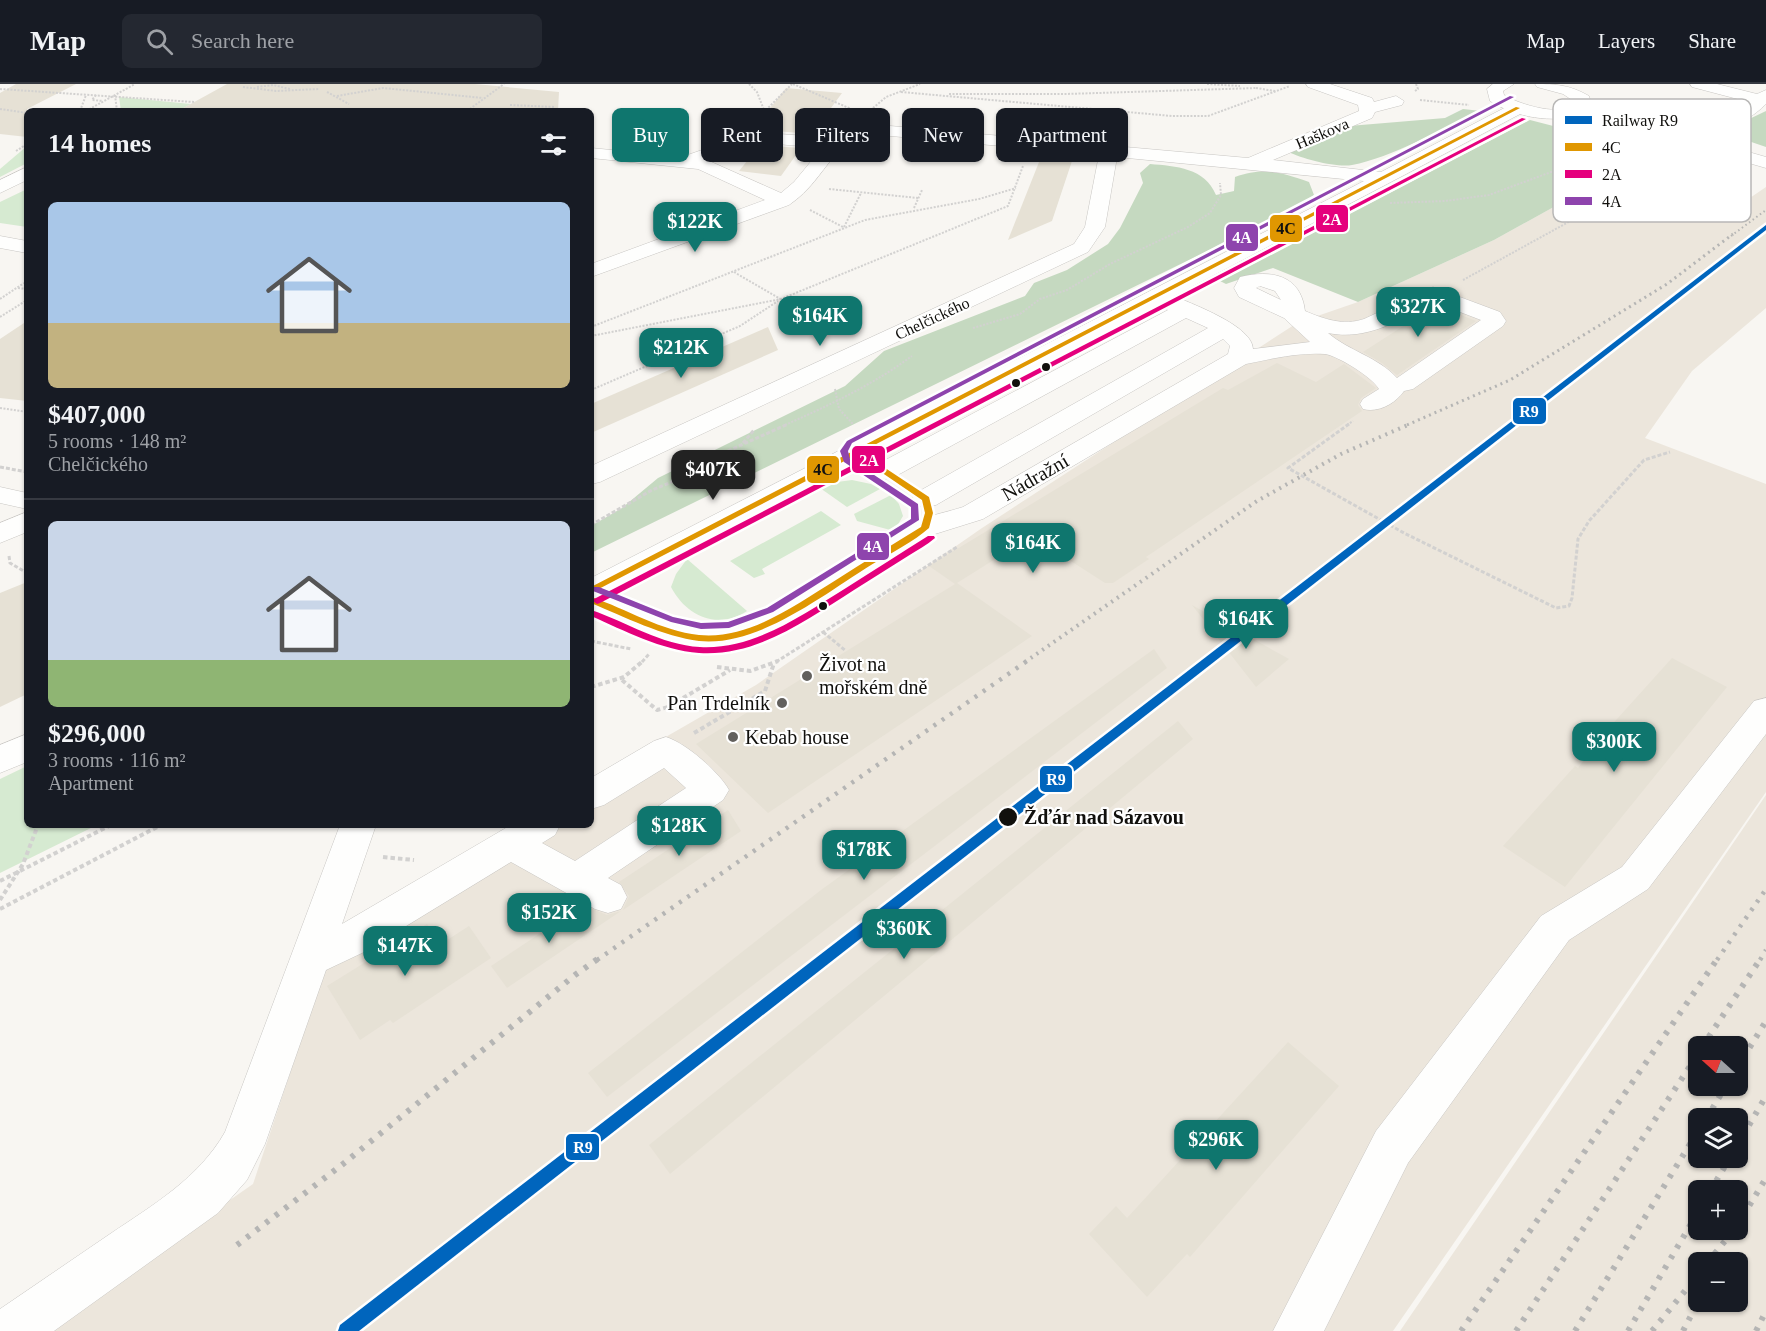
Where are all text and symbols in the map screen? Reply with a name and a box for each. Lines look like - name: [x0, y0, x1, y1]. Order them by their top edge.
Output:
- search box: [122, 14, 542, 68]
- text: Map: [30, 25, 86, 56]
- icon: search: [143, 25, 176, 58]
- text: Search here: [191, 28, 294, 53]
- text: Map: [1527, 29, 1565, 53]
- text: Layers: [1598, 29, 1655, 53]
- text: Share: [1688, 29, 1736, 53]
- legend: [1553, 99, 1751, 222]
- chip: Buy: [612, 108, 689, 162]
- chip: Rent: [701, 108, 783, 162]
- chip: Filters: [795, 108, 890, 162]
- chip: New: [902, 108, 984, 162]
- chip: Apartment: [996, 108, 1128, 162]
- text: Railway R9: [1602, 112, 1678, 130]
- street label: Haškova: [1293, 115, 1351, 152]
- icon: filters: [537, 128, 570, 161]
- text: 14 homes: [48, 129, 151, 158]
- text: 4C: [1602, 139, 1621, 156]
- text: 2A: [1602, 166, 1622, 183]
- text: 4A: [1602, 193, 1622, 210]
- pin: $122K: [653, 202, 737, 253]
- line badge: 2A: [1315, 204, 1349, 233]
- text: $122K: [667, 210, 723, 232]
- text: 2A: [1322, 211, 1342, 228]
- line badge: 4C: [1269, 214, 1303, 243]
- text: 4C: [1276, 220, 1296, 237]
- line badge: 4A: [1225, 223, 1259, 252]
- text: 4A: [1232, 229, 1252, 246]
- icon: home: [255, 241, 363, 349]
- pin: $327K: [1376, 287, 1460, 338]
- street label: Chelčického: [892, 294, 972, 343]
- text: $327K: [1390, 295, 1446, 317]
- pin: $164K: [778, 296, 862, 347]
- text: $164K: [792, 304, 848, 326]
- pin: $212K: [639, 328, 723, 379]
- text: $212K: [653, 336, 709, 358]
- unlabelled marker: [1040, 361, 1052, 373]
- unlabelled marker: [1010, 377, 1022, 389]
- line badge: R9: [1512, 397, 1547, 425]
- text: $407,000: [48, 400, 146, 429]
- text: R9: [1519, 403, 1539, 420]
- text: 5 rooms · 148 m²: [48, 430, 186, 452]
- line badge: 2A: [851, 445, 886, 474]
- street label: Nádražní: [998, 449, 1073, 505]
- pin: $407K: [671, 450, 755, 501]
- text: 2A: [859, 452, 879, 469]
- text: Chelčického: [48, 453, 148, 475]
- line badge: 4C: [806, 455, 840, 484]
- text: $407K: [685, 458, 741, 480]
- text: 4C: [813, 461, 833, 478]
- pin: $164K: [991, 523, 1075, 574]
- text: $164K: [1005, 531, 1061, 553]
- line badge: 4A: [856, 532, 890, 561]
- text: 4A: [863, 538, 883, 555]
- icon: home: [255, 560, 363, 668]
- pin: $164K: [1204, 599, 1288, 650]
- unlabelled marker: [817, 600, 829, 612]
- text: $164K: [1218, 607, 1274, 629]
- place label: Život na mořském dně: [819, 653, 927, 698]
- marker: Život na mořském dně: [800, 669, 814, 683]
- place label: Pan Trdelník: [667, 692, 770, 714]
- marker: Pan Trdelník: [775, 696, 789, 710]
- text: $296,000: [48, 719, 146, 748]
- pin: $300K: [1572, 722, 1656, 773]
- place label: Kebab house: [745, 726, 849, 748]
- marker: Kebab house: [726, 730, 740, 744]
- text: $300K: [1586, 730, 1642, 752]
- text: 3 rooms · 116 m²: [48, 749, 185, 771]
- line badge: R9: [1039, 765, 1073, 793]
- text: R9: [1046, 771, 1066, 788]
- text: Apartment: [48, 772, 134, 794]
- place label: Žďár nad Sázavou: [1024, 805, 1184, 828]
- pin: $128K: [637, 806, 721, 857]
- marker: Žďár nad Sázavou: [997, 806, 1019, 828]
- text: $128K: [651, 814, 707, 836]
- pin: $178K: [822, 830, 906, 881]
- text: $178K: [836, 838, 892, 860]
- pin: $152K: [507, 893, 591, 944]
- text: $152K: [521, 901, 577, 923]
- pin: $360K: [862, 909, 946, 960]
- text: $360K: [876, 917, 932, 939]
- pin: $147K: [363, 926, 447, 977]
- text: $147K: [377, 934, 433, 956]
- north arrow: [1688, 1036, 1748, 1096]
- map controls: [1688, 1036, 1748, 1312]
- button: layers: [1688, 1108, 1748, 1168]
- pin: $296K: [1174, 1120, 1258, 1171]
- text: $296K: [1188, 1128, 1244, 1150]
- line badge: R9: [565, 1133, 600, 1161]
- text: R9: [573, 1139, 593, 1156]
- button: +: [1688, 1180, 1748, 1240]
- button: −: [1688, 1252, 1748, 1312]

